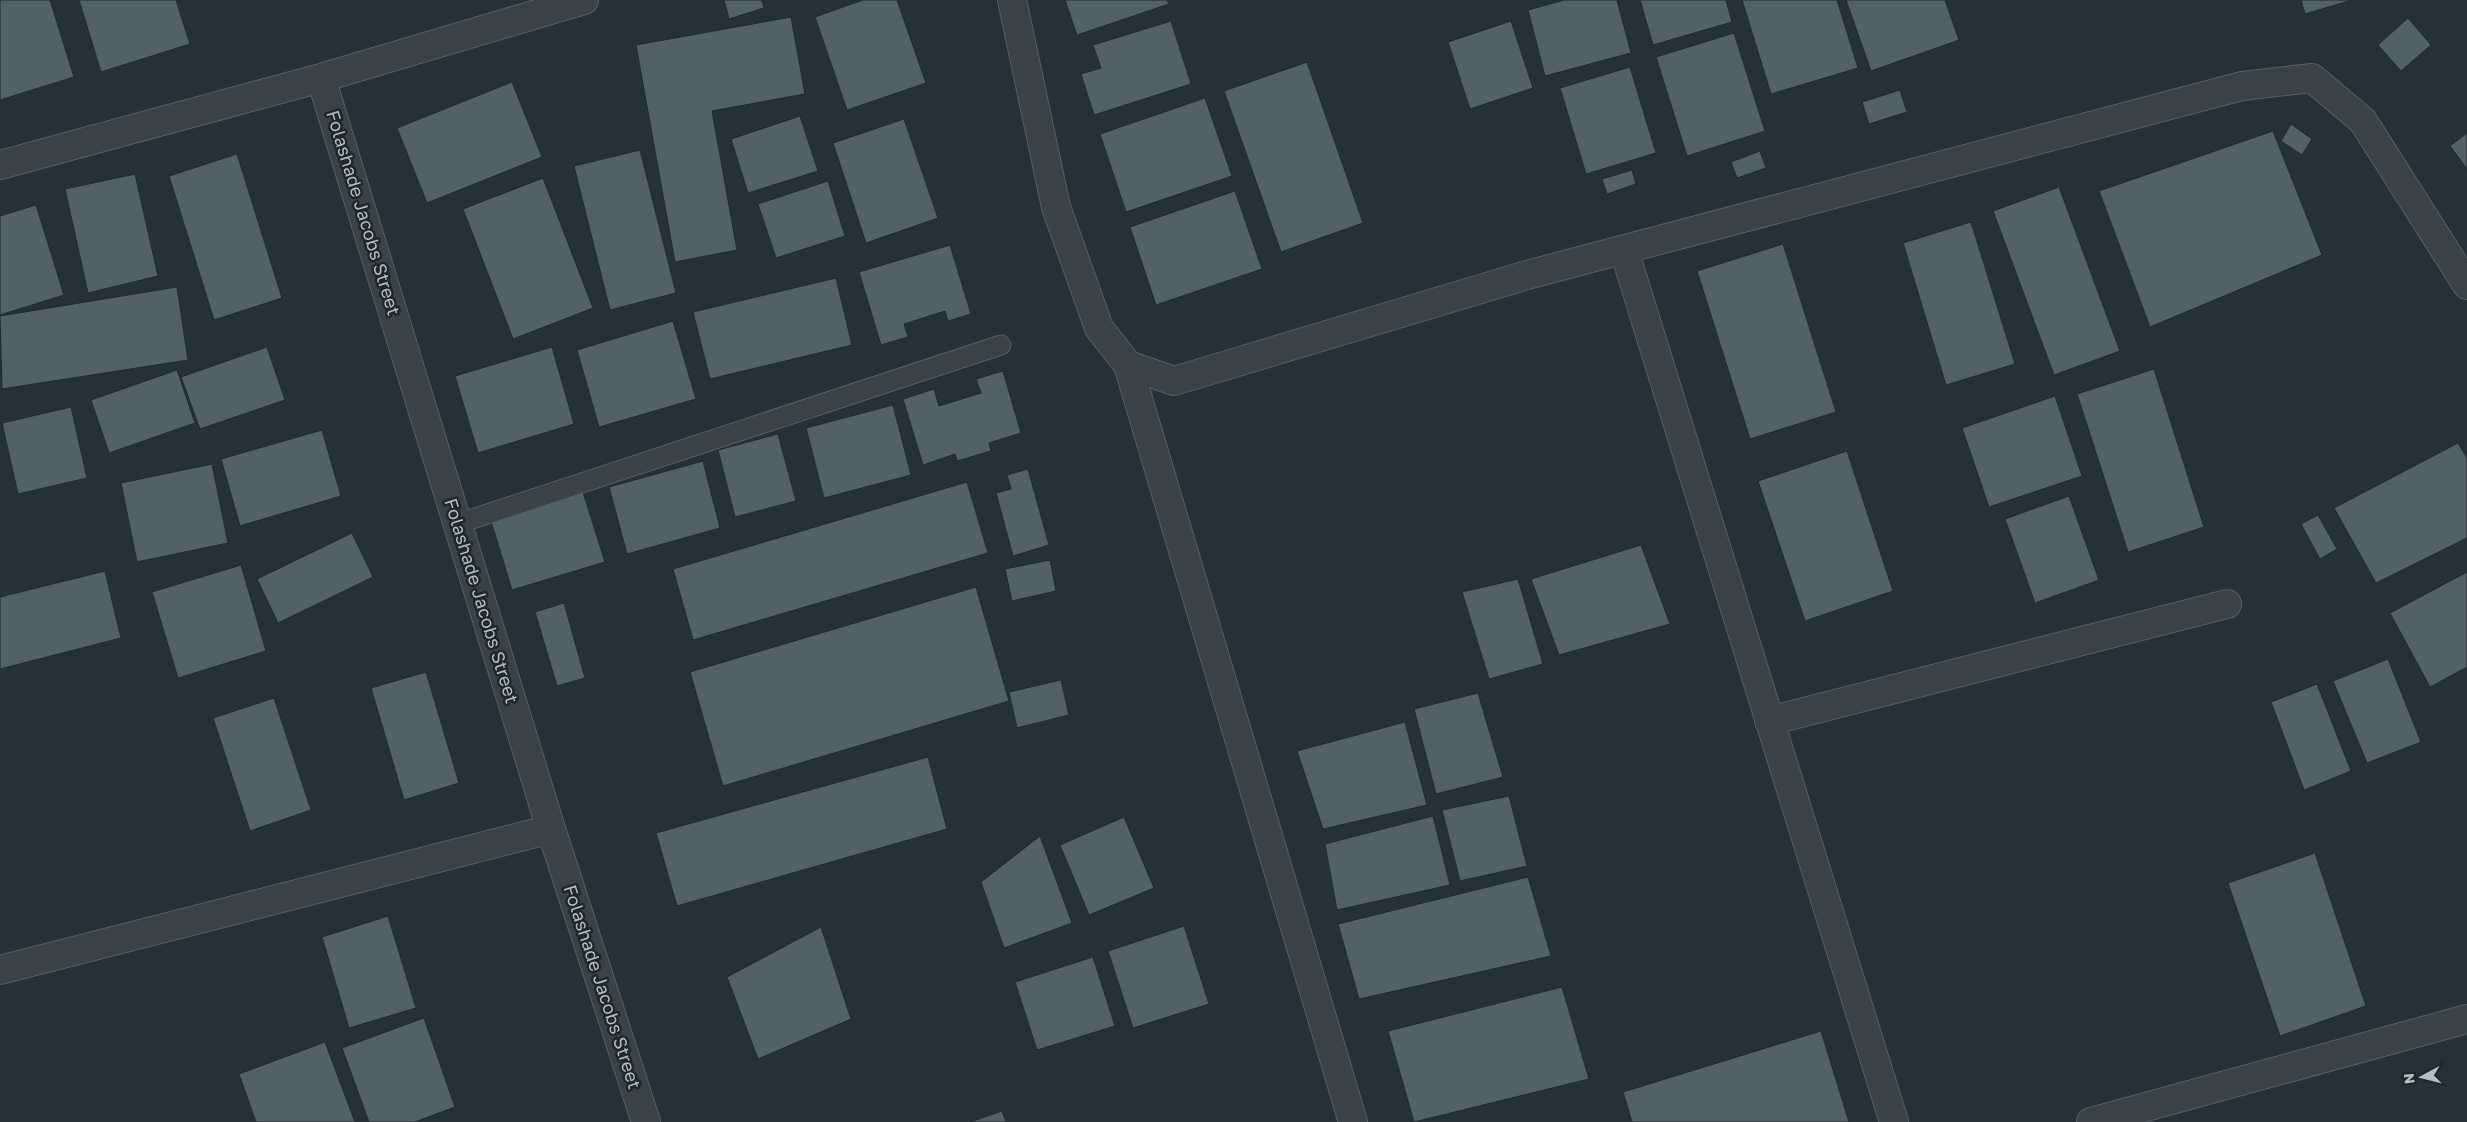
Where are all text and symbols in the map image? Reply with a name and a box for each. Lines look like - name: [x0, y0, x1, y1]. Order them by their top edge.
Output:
- street label: Folashade Jacobs Street: [322, 108, 406, 318]
- street label: Folashade Jacobs Street: [440, 496, 524, 706]
- street label: Folashade Jacobs Street: [560, 882, 646, 1091]
- north arrow: [2397, 1052, 2447, 1102]
- text: N: [2400, 1072, 2418, 1085]

